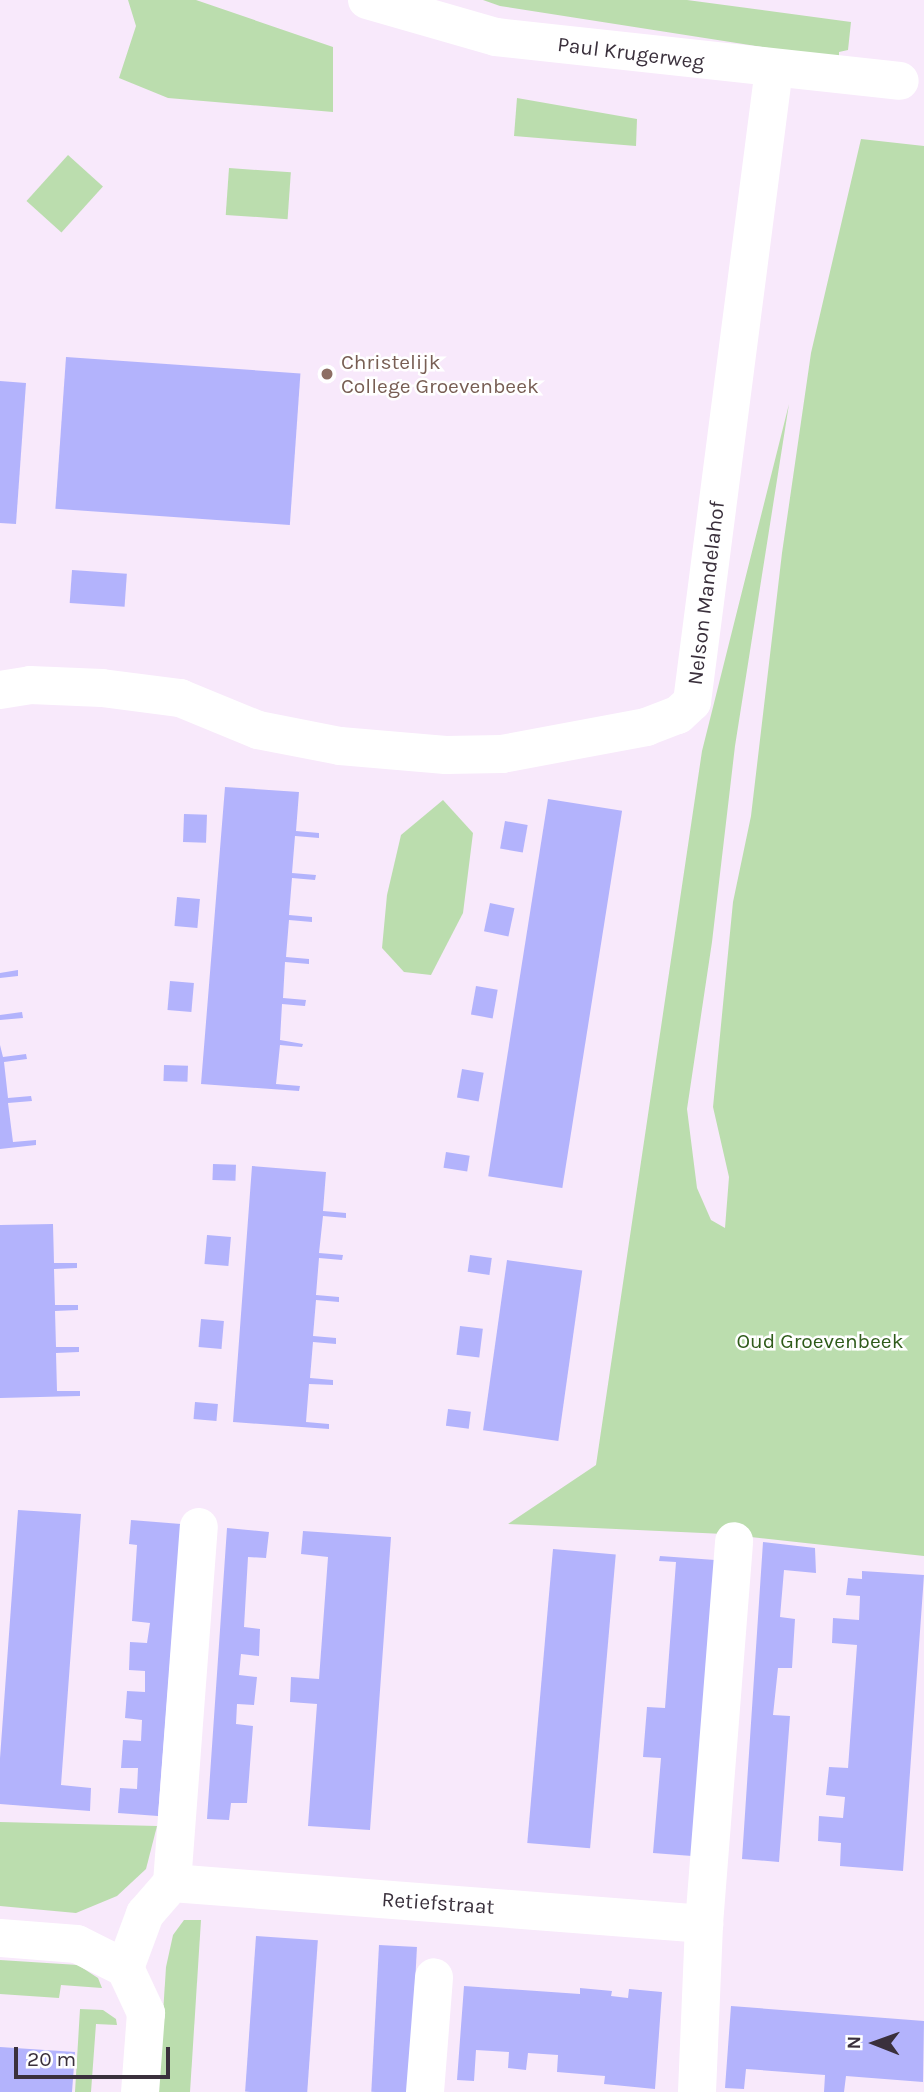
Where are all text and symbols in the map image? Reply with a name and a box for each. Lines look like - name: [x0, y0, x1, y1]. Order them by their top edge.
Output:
- street label: Paul Krugerweg: [556, 31, 706, 75]
- place label: Christelijk College Groevenbeek: [341, 349, 539, 399]
- marker: Christelijk College Groevenbeek: [319, 366, 335, 382]
- street label: Nelson Mandelahof: [682, 500, 730, 686]
- park label: Oud Groevenbeek: [737, 1328, 903, 1354]
- street label: Retiefstraat: [381, 1886, 495, 1920]
- north arrow: [840, 2008, 910, 2078]
- scale bar: [18, 2032, 173, 2076]
- text: N: [843, 2036, 865, 2050]
- text: 20 m: [27, 2047, 76, 2071]

